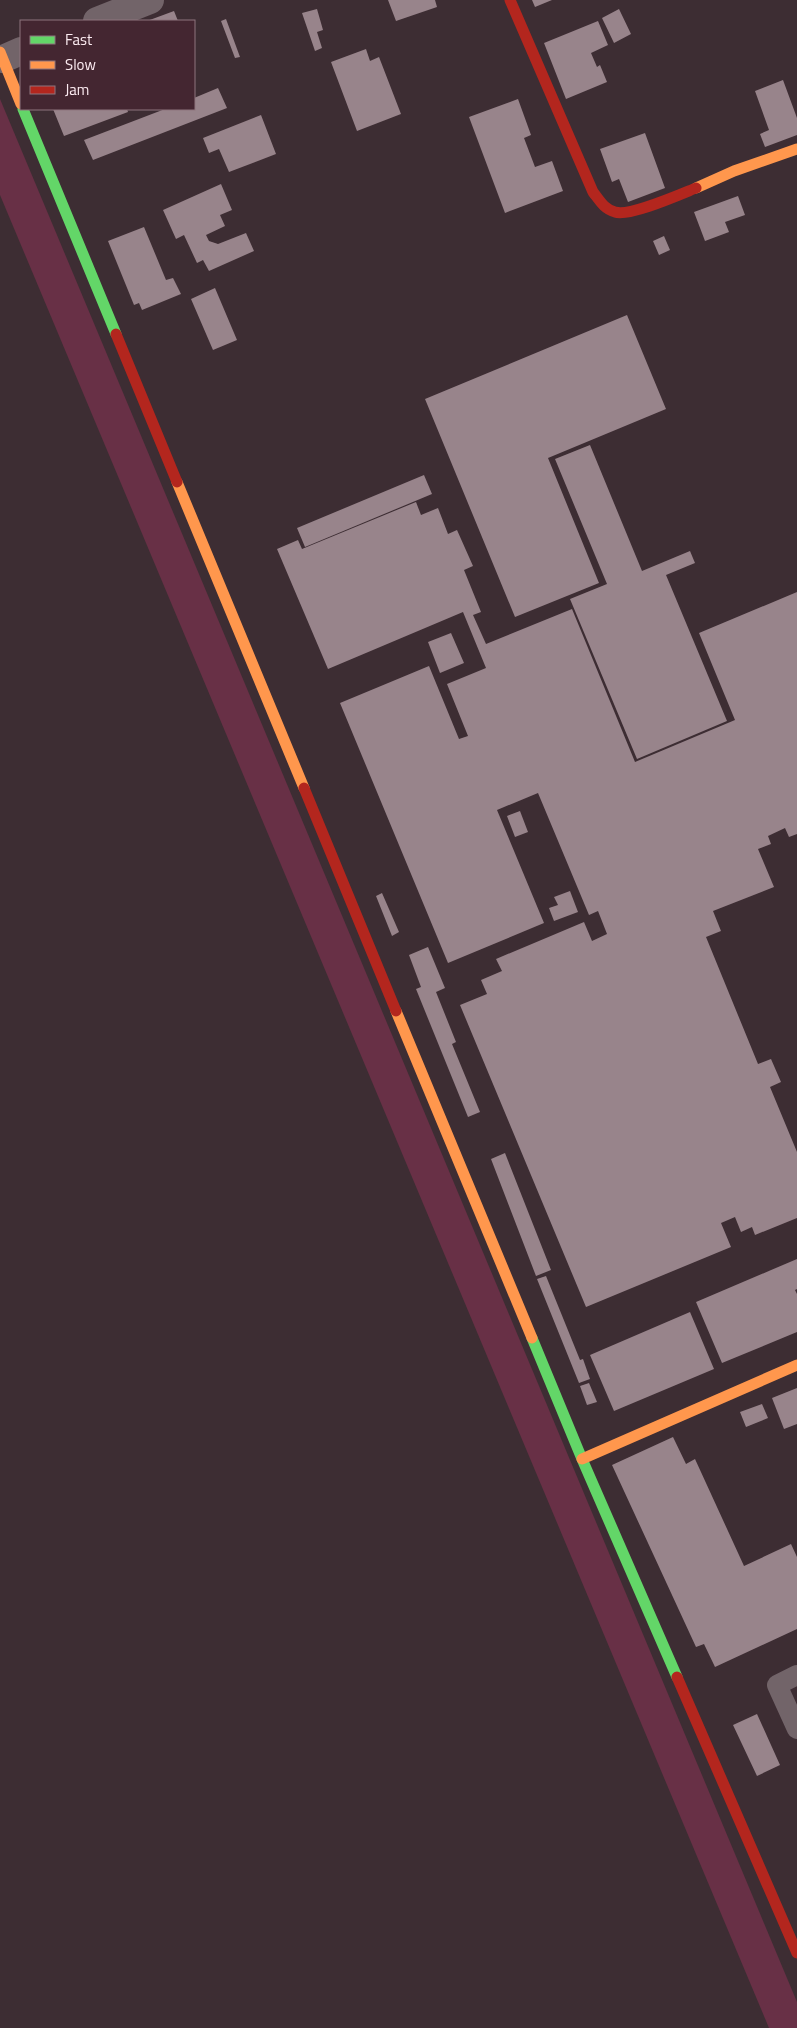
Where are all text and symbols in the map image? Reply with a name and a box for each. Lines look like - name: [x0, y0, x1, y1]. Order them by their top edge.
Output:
- legend: [20, 20, 195, 110]
- text: Fast: [65, 28, 93, 51]
- text: Slow: [65, 53, 96, 76]
- text: Jam: [65, 78, 89, 101]

